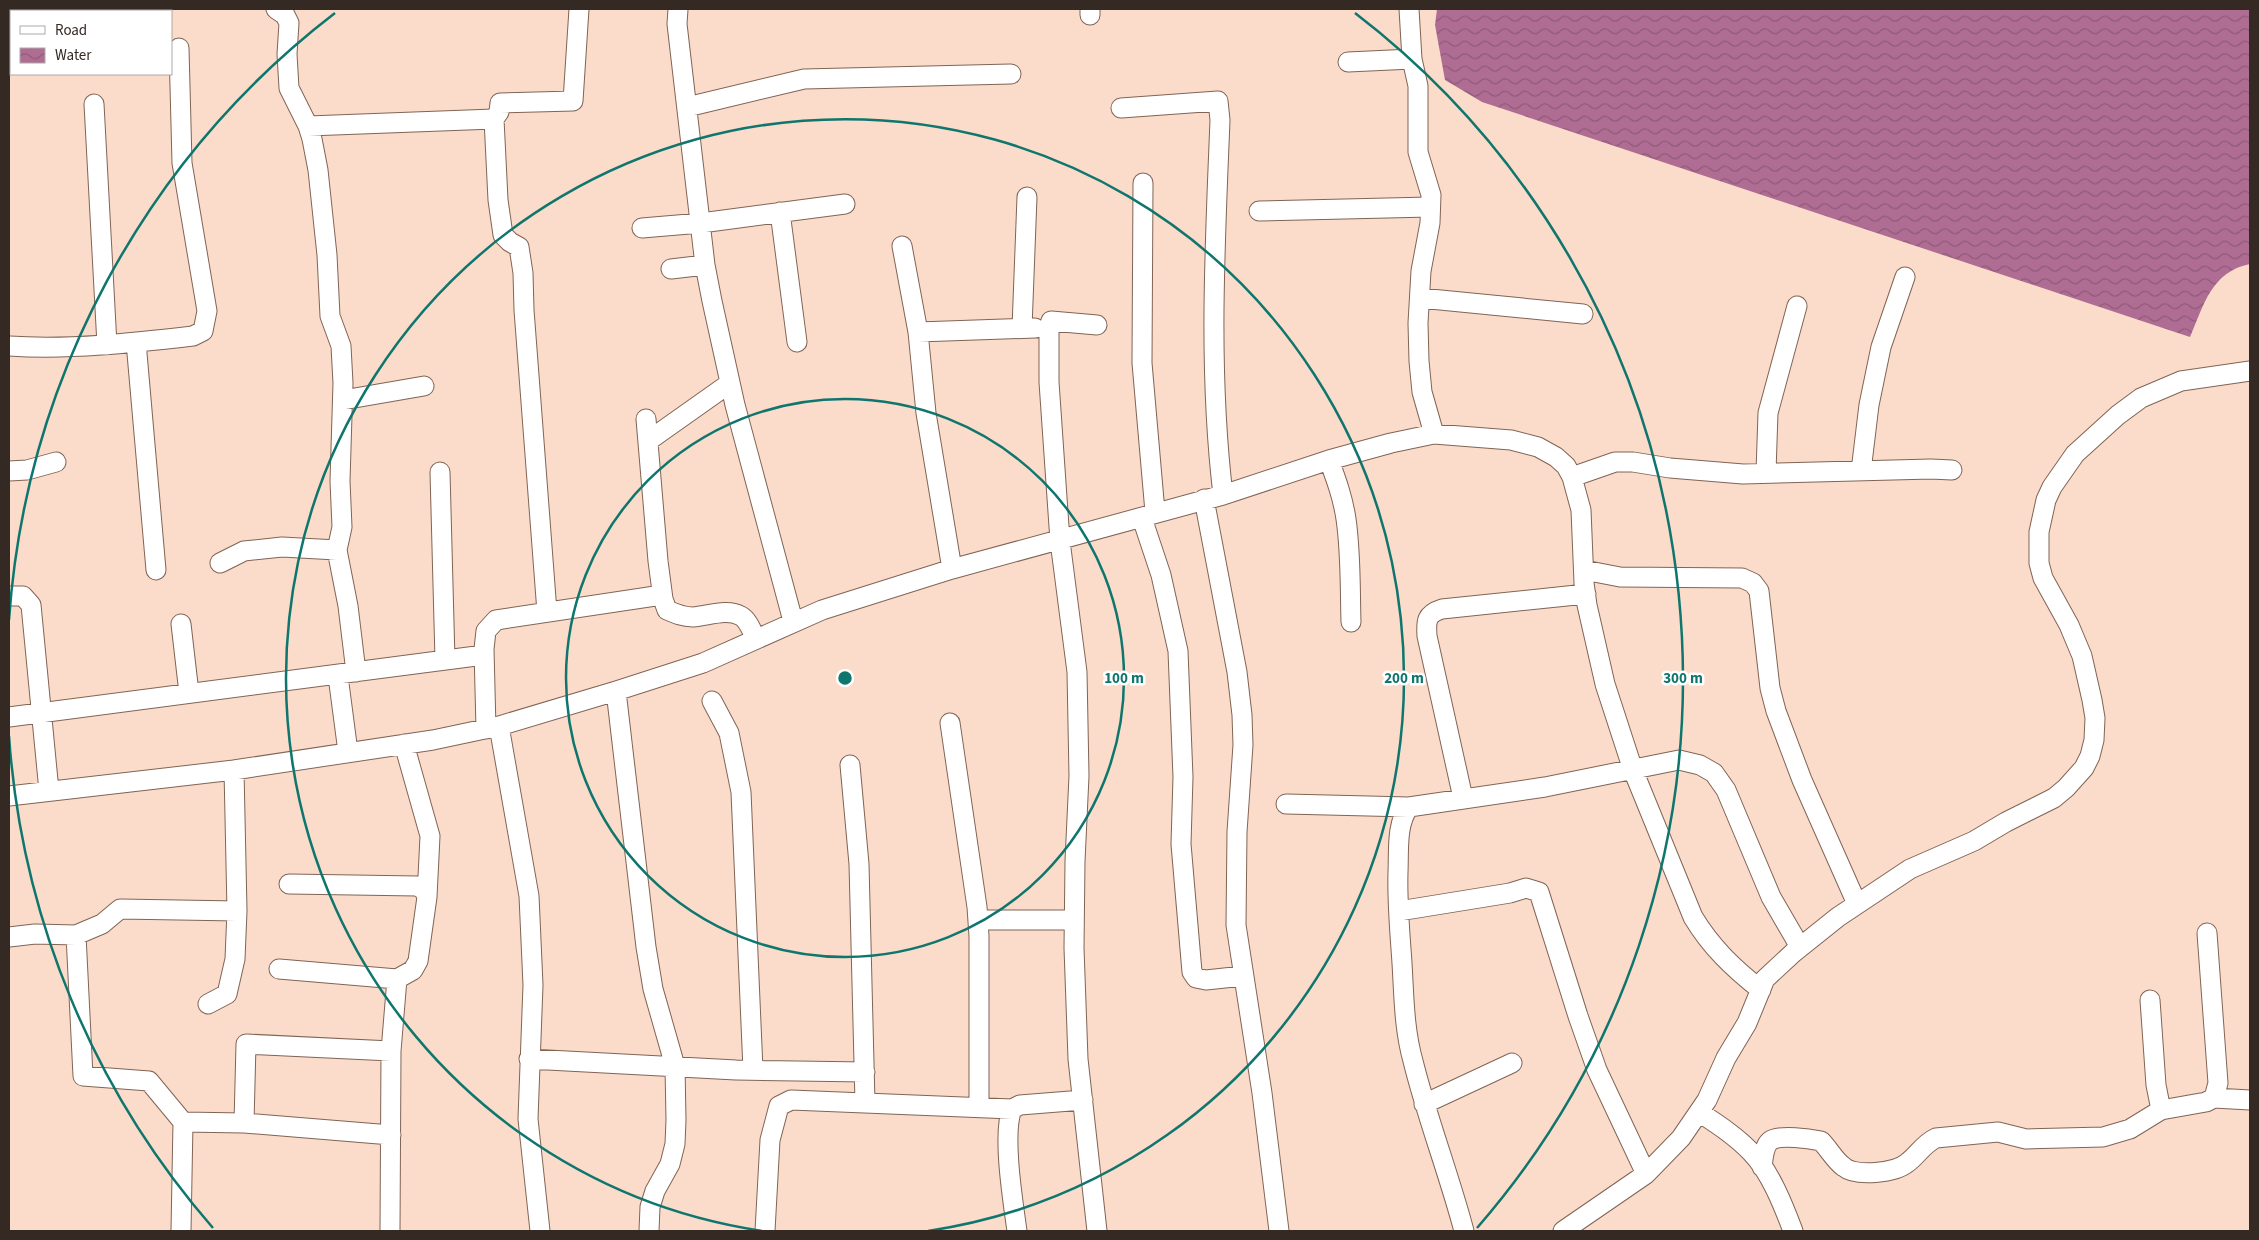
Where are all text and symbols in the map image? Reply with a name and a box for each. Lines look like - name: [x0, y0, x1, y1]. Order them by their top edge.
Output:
- legend: [10, 10, 172, 75]
- text: Road: [55, 20, 87, 41]
- text: Water: [55, 45, 92, 66]
- text: 100 m: [1104, 668, 1144, 689]
- text: 200 m: [1384, 668, 1424, 689]
- text: 300 m: [1663, 668, 1703, 689]
- centre of rings: [836, 669, 854, 687]

